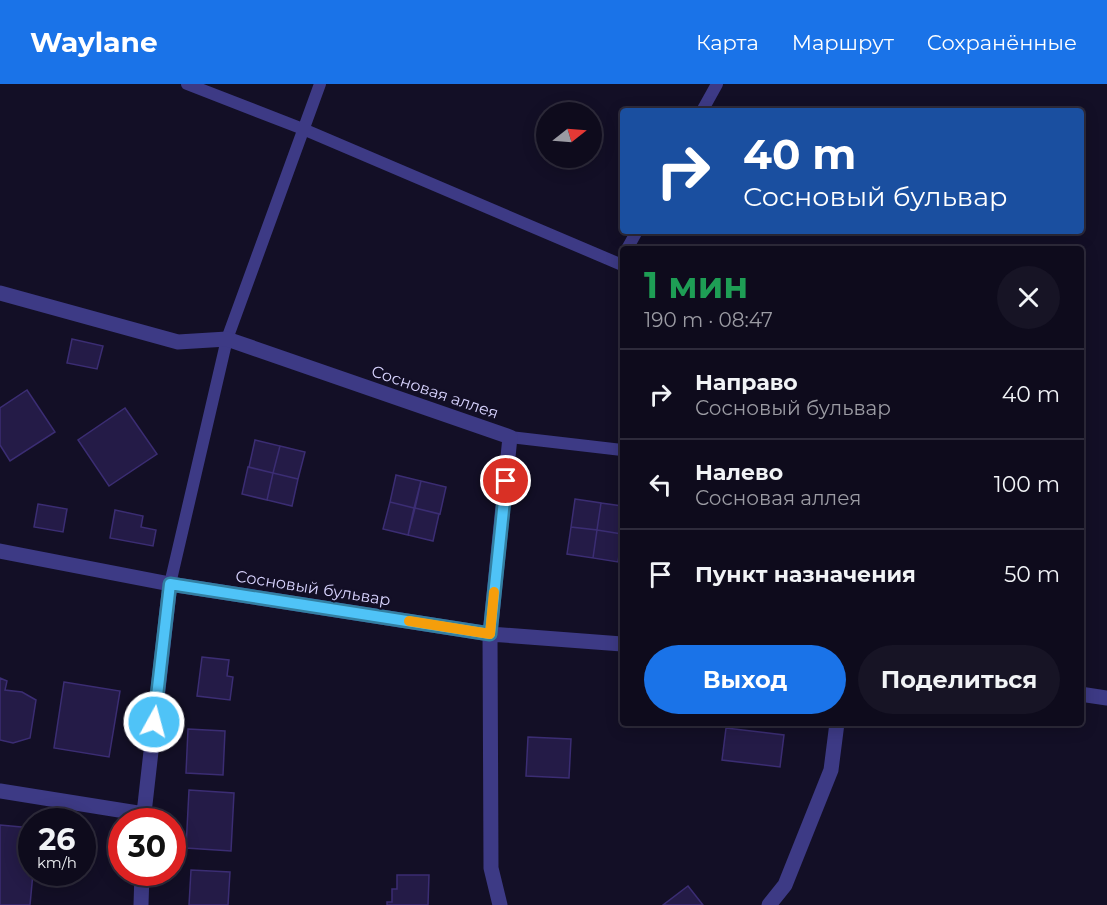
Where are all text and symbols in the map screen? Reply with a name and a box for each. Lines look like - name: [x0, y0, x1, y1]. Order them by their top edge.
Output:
- text: Waylane: [30, 25, 158, 59]
- text: Карта: [696, 30, 759, 55]
- text: Маршрут: [792, 30, 894, 55]
- text: Сохранённые: [927, 30, 1077, 55]
- north arrow: [536, 102, 602, 168]
- map controls: [536, 102, 602, 168]
- text: 40 m: [743, 128, 856, 180]
- icon: right: [644, 132, 722, 210]
- text: Сосновый бульвар: [743, 180, 1008, 213]
- text: 1 мин: [644, 263, 748, 307]
- button: close: [997, 266, 1060, 329]
- text: 190 m · 08:47: [644, 308, 773, 332]
- street label: Сосновая аллея: [369, 361, 501, 423]
- text: Направо: [695, 369, 798, 396]
- icon: right: [644, 378, 677, 411]
- text: 40 m: [1002, 381, 1060, 408]
- text: Сосновый бульвар: [695, 396, 891, 420]
- pin: [480, 455, 531, 506]
- text: Налево: [695, 459, 783, 486]
- icon: arrive: [489, 464, 522, 497]
- icon: left: [644, 468, 677, 501]
- text: 100 m: [994, 471, 1060, 498]
- text: Сосновая аллея: [695, 486, 861, 510]
- icon: arrive: [644, 558, 677, 591]
- text: Пункт назначения: [695, 561, 916, 588]
- text: 50 m: [1004, 561, 1060, 588]
- street label: Сосновый бульвар: [234, 566, 392, 610]
- button: Выход: [644, 645, 846, 714]
- button: Поделиться: [858, 645, 1060, 714]
- position arrow: [122, 690, 186, 754]
- speed limit sign: 30: [108, 808, 186, 886]
- text: 26: [39, 821, 75, 858]
- text: km/h: [37, 853, 77, 872]

